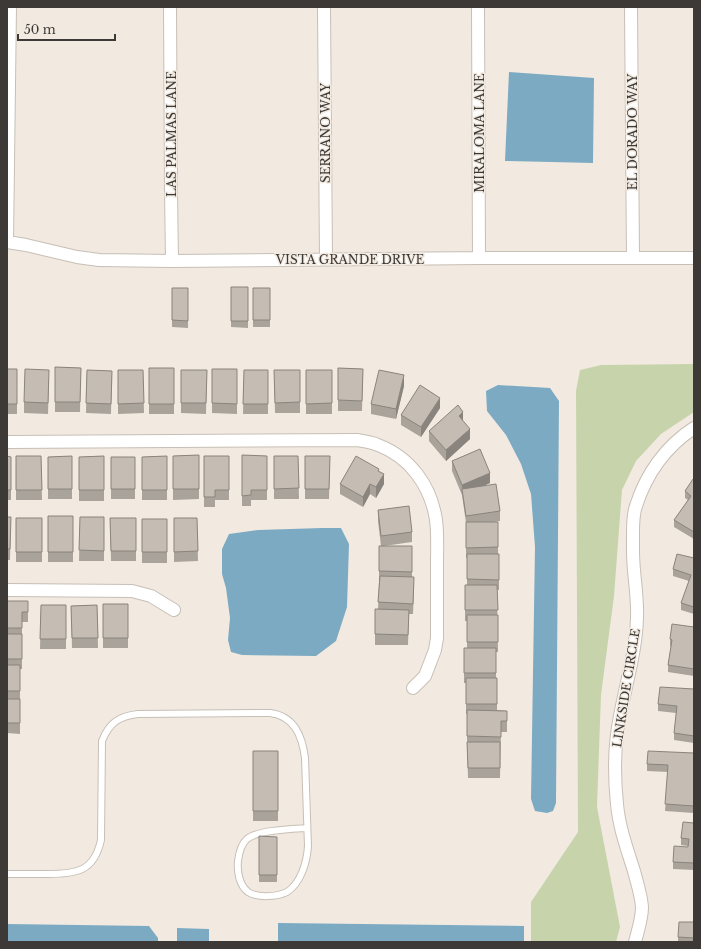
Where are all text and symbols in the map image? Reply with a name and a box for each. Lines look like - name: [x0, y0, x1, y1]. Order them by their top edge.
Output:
- scale bar: [18, 16, 115, 42]
- text: 50 m: [24, 22, 56, 37]
- street label: LAS PALMAS LANE: [164, 71, 179, 197]
- street label: MIRALOMA LANE: [472, 73, 487, 193]
- street label: EL DORADO WAY: [625, 74, 640, 190]
- street label: SERRANO WAY: [318, 83, 333, 183]
- street label: VISTA GRANDE DRIVE: [275, 252, 425, 267]
- street label: LINKSIDE CIRCLE: [609, 627, 643, 749]

